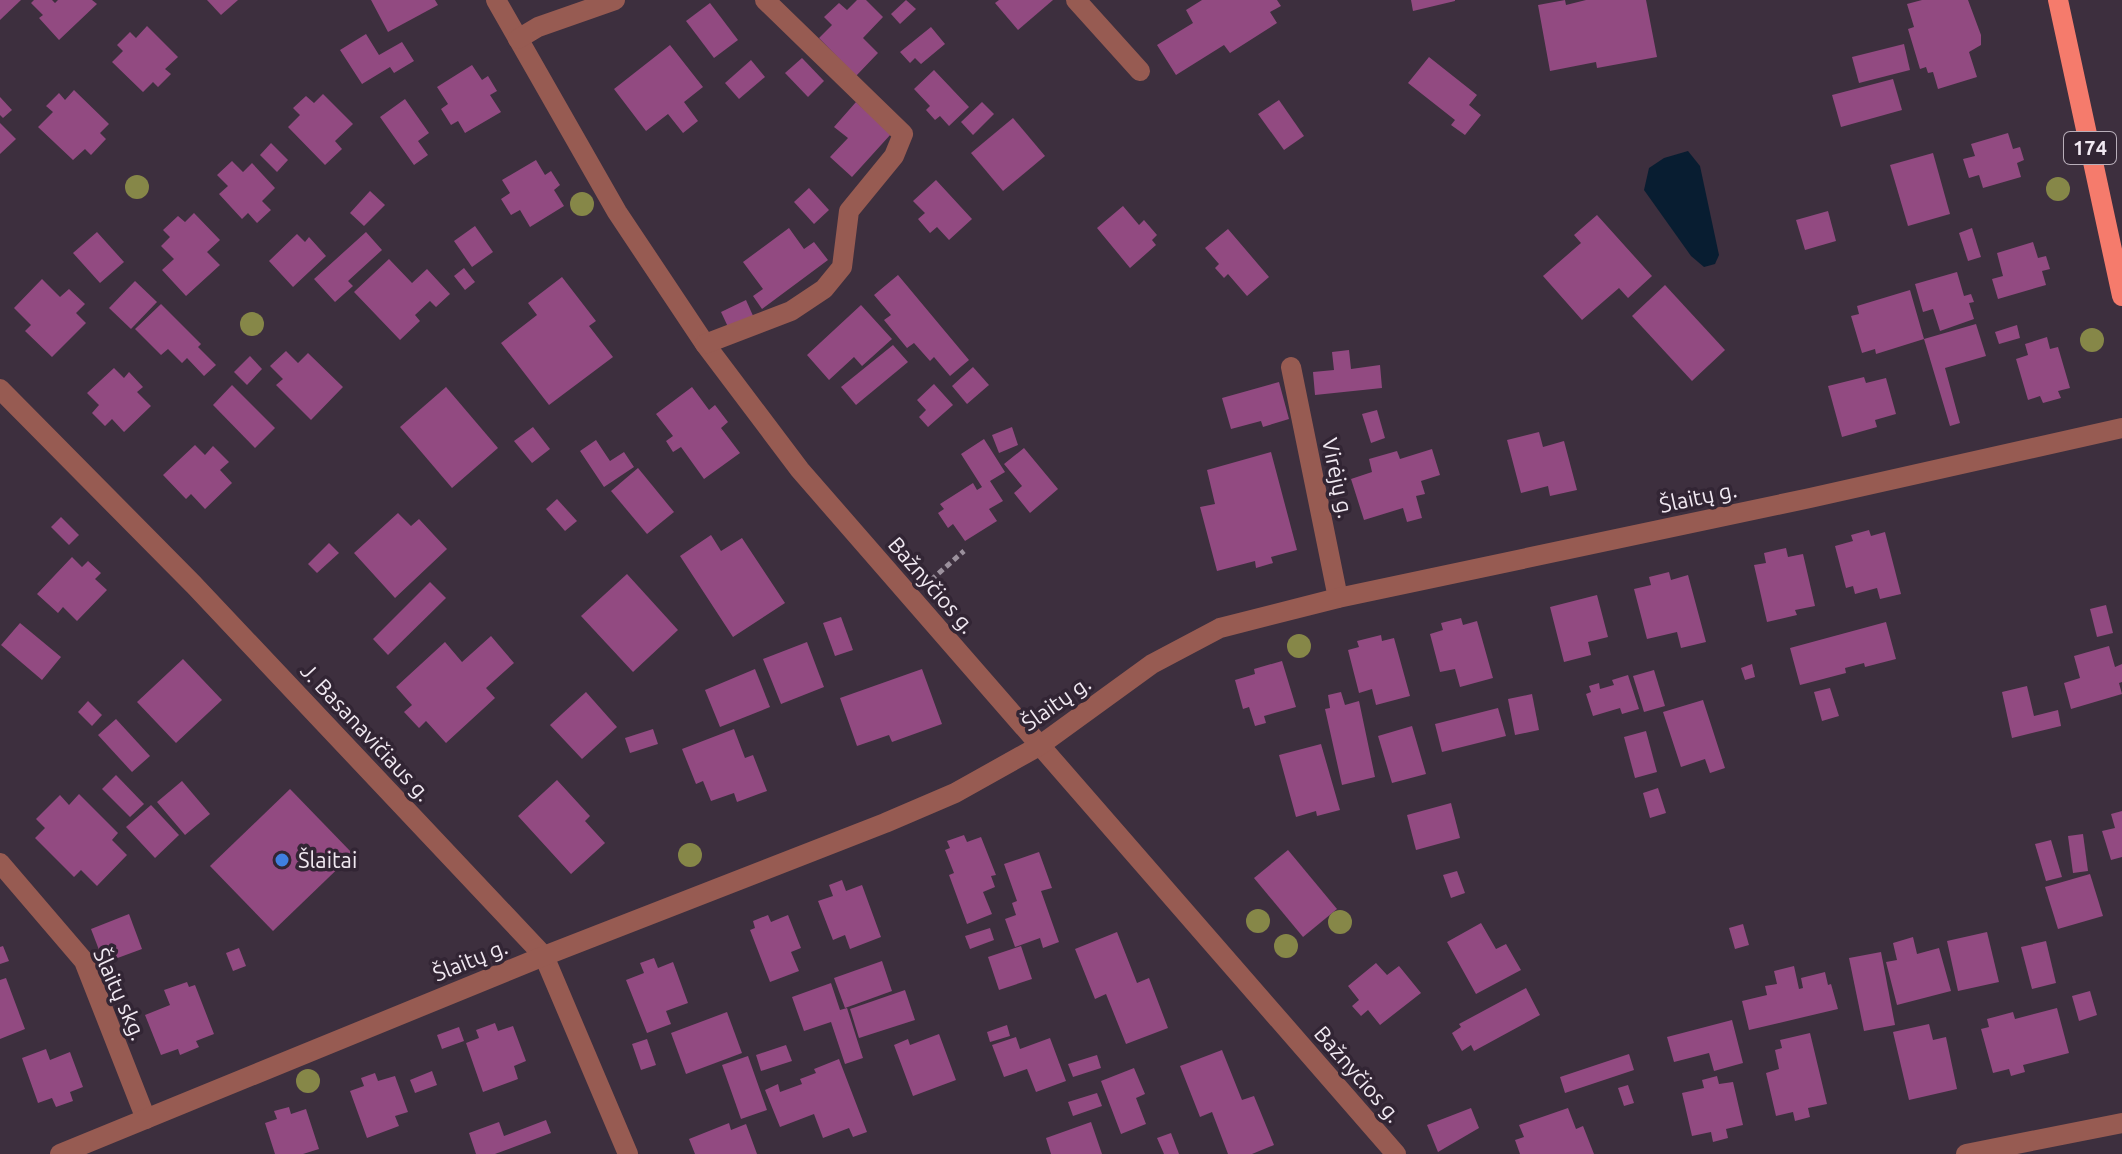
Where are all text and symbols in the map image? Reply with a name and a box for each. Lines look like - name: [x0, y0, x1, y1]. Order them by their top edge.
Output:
- road number: 174: [2064, 132, 2116, 164]
- street label: Virėjų g.: [1318, 435, 1359, 520]
- street label: Šlaitų g.: [1657, 476, 1739, 517]
- street label: Bažnyčios g.: [884, 531, 981, 638]
- street label: J. Basanavičiaus g.: [296, 658, 437, 806]
- street label: Šlaitų g.: [1016, 670, 1095, 735]
- place label: Šlaitai: [298, 847, 357, 872]
- marker: Šlaitai: [273, 851, 291, 869]
- street label: Šlaitų g.: [429, 933, 511, 986]
- street label: Šlaitų skg.: [89, 944, 152, 1044]
- street label: Bažnyčios g.: [1310, 1020, 1407, 1127]

